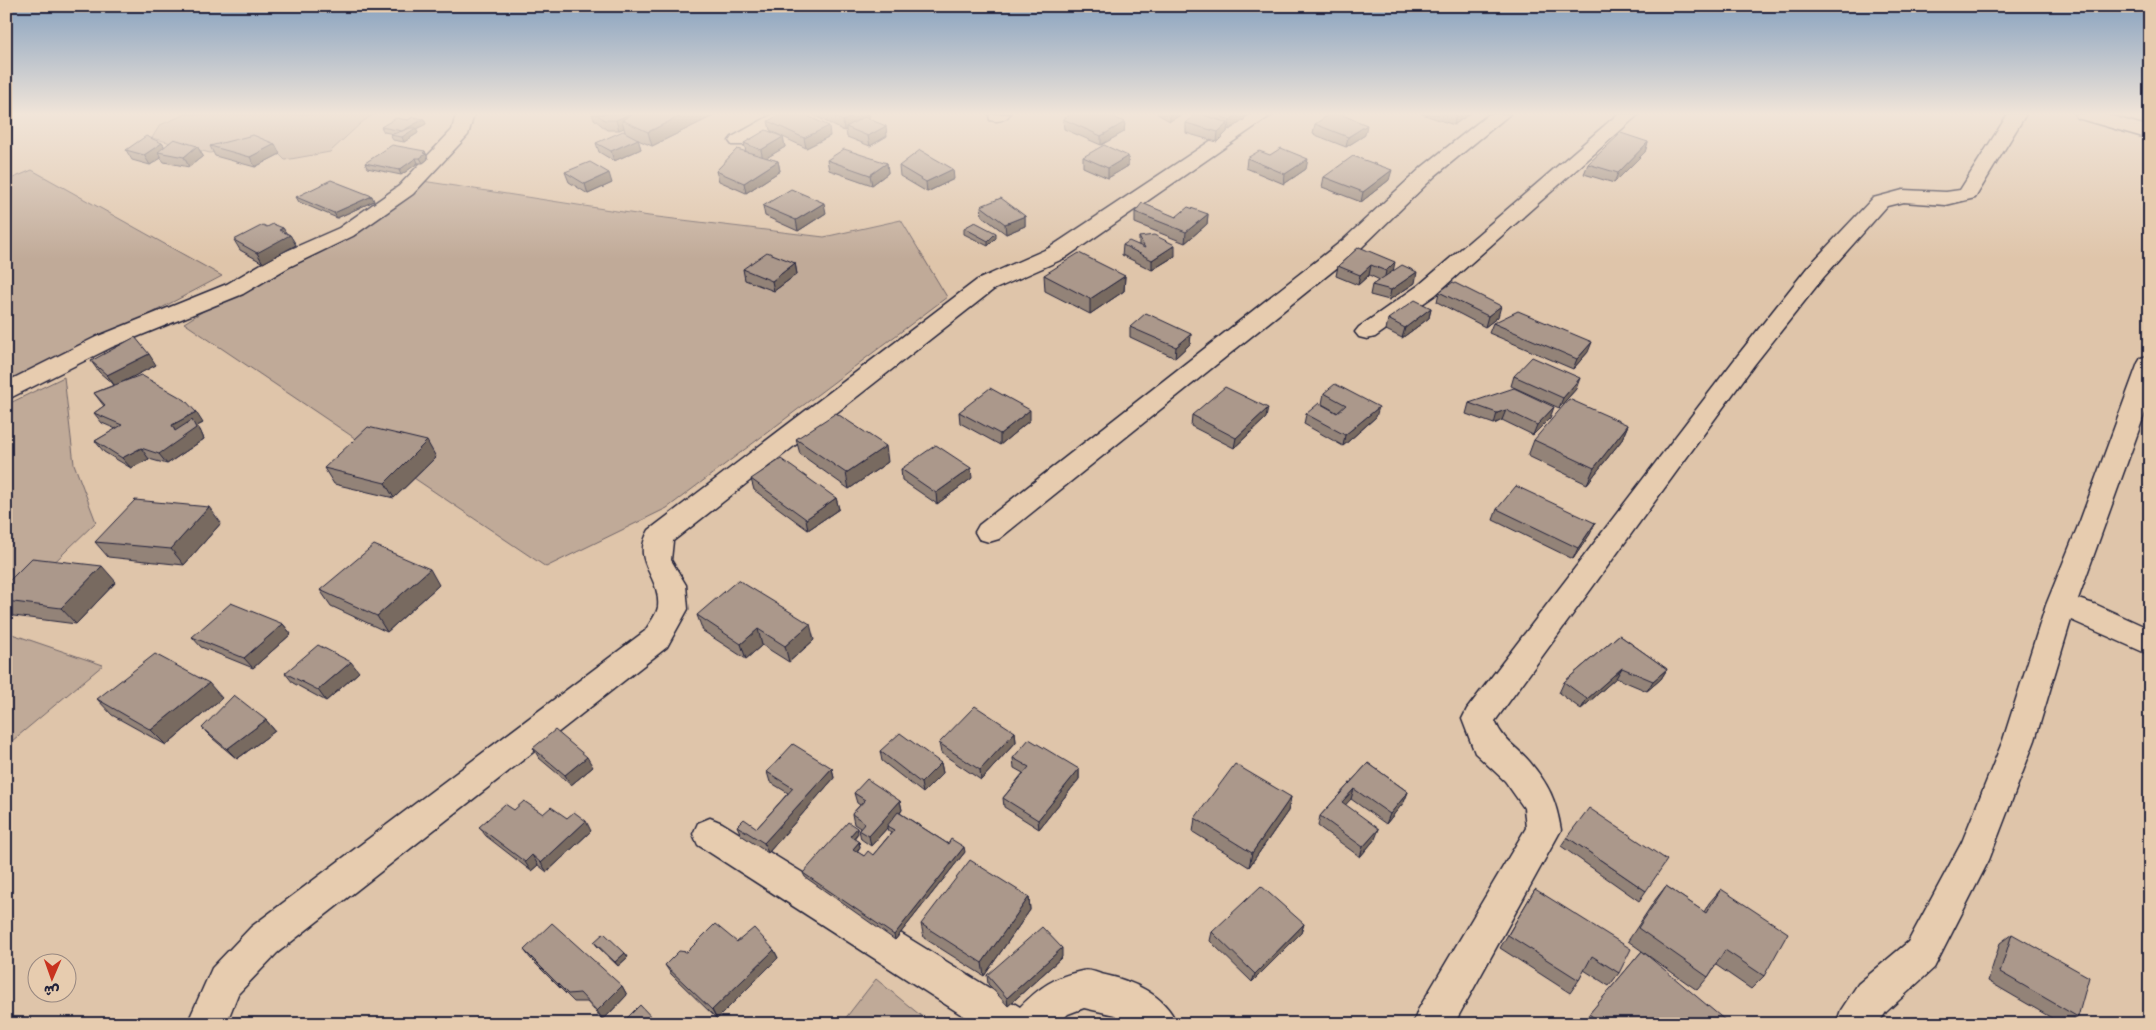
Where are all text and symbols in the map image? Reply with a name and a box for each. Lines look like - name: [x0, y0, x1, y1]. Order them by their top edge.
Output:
- north arrow: [28, 952, 78, 1002]
- text: ش: [44, 981, 60, 999]

